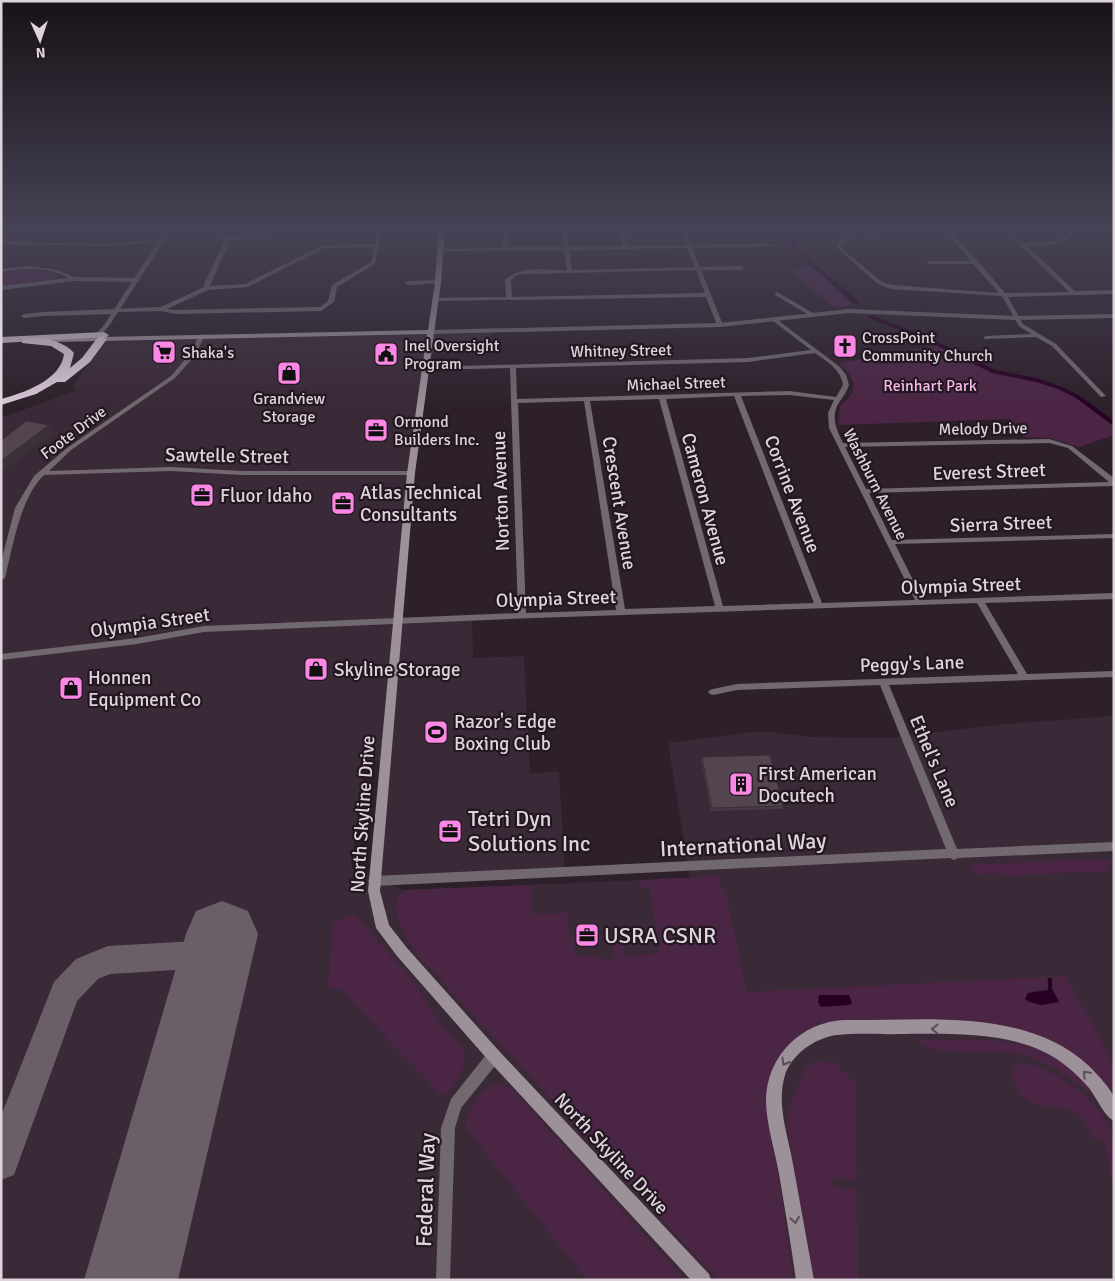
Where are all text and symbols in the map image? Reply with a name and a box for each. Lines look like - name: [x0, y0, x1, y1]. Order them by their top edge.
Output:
- north arrow: [15, 15, 65, 65]
- text: N: [35, 44, 46, 61]
- place label: CrossPoint Community Church: [862, 328, 993, 366]
- church icon: CrossPoint Community Church: [832, 333, 858, 359]
- place label: Inel Oversight Program: [404, 336, 500, 374]
- supermarket icon: Shaka's: [151, 339, 177, 365]
- street label: Whitney Street: [570, 340, 672, 362]
- public building icon: Inel Oversight Program: [373, 341, 399, 367]
- place label: Shaka's: [182, 343, 234, 363]
- shop icon: Grandview Storage: [276, 360, 302, 386]
- street label: Michael Street: [626, 372, 726, 396]
- park label: Reinhart Park: [883, 376, 977, 396]
- place label: Grandview Storage: [253, 389, 326, 427]
- street label: Foote Drive: [37, 402, 110, 464]
- place label: Ormond Builders Inc.: [394, 412, 479, 450]
- office icon: Ormond Builders Inc.: [363, 417, 389, 443]
- street label: Melody Drive: [938, 418, 1028, 440]
- street label: Washburn Avenue: [838, 425, 912, 543]
- street label: Norton Avenue: [487, 430, 515, 552]
- street label: Cameron Avenue: [676, 430, 734, 568]
- street label: Corrine Avenue: [759, 432, 826, 557]
- street label: Crescent Avenue: [597, 435, 641, 572]
- street label: Sawtelle Street: [165, 443, 289, 469]
- street label: Everest Street: [932, 458, 1046, 486]
- place label: Atlas Technical Consultants: [360, 481, 482, 527]
- office icon: Fluor Idaho: [189, 482, 215, 508]
- place label: Fluor Idaho: [220, 484, 312, 508]
- office icon: Atlas Technical Consultants: [330, 490, 356, 516]
- street label: Sierra Street: [949, 510, 1053, 538]
- street label: Olympia Street: [900, 572, 1022, 600]
- street label: Olympia Street: [495, 585, 617, 613]
- street label: Olympia Street: [89, 603, 212, 643]
- street label: Peggy's Lane: [859, 650, 965, 678]
- shop icon: Skyline Storage: [303, 656, 329, 682]
- place label: Skyline Storage: [334, 658, 461, 682]
- place label: Honnen Equipment Co: [88, 666, 201, 712]
- shop icon: Honnen Equipment Co: [58, 675, 84, 701]
- place label: Razor's Edge Boxing Club: [454, 710, 557, 756]
- street label: Ethel's Lane: [904, 712, 964, 811]
- sports icon: Razor's Edge Boxing Club: [423, 719, 449, 745]
- street label: North Skyline Drive: [346, 735, 380, 893]
- place label: First American Docutech: [758, 762, 877, 808]
- building icon: First American Docutech: [728, 771, 754, 797]
- place label: Tetri Dyn Solutions Inc: [468, 805, 590, 857]
- office icon: Tetri Dyn Solutions Inc: [437, 818, 463, 844]
- street label: International Way: [659, 827, 828, 862]
- office icon: USRA CSNR: [574, 922, 600, 948]
- place label: USRA CSNR: [604, 922, 716, 949]
- one-way arrow: [930, 1024, 938, 1034]
- one-way arrow: [781, 1057, 791, 1066]
- one-way arrow: [1082, 1070, 1091, 1079]
- street label: North Skyline Drive: [549, 1088, 674, 1219]
- street label: Federal Way: [410, 1132, 441, 1247]
- one-way arrow: [789, 1216, 799, 1225]

